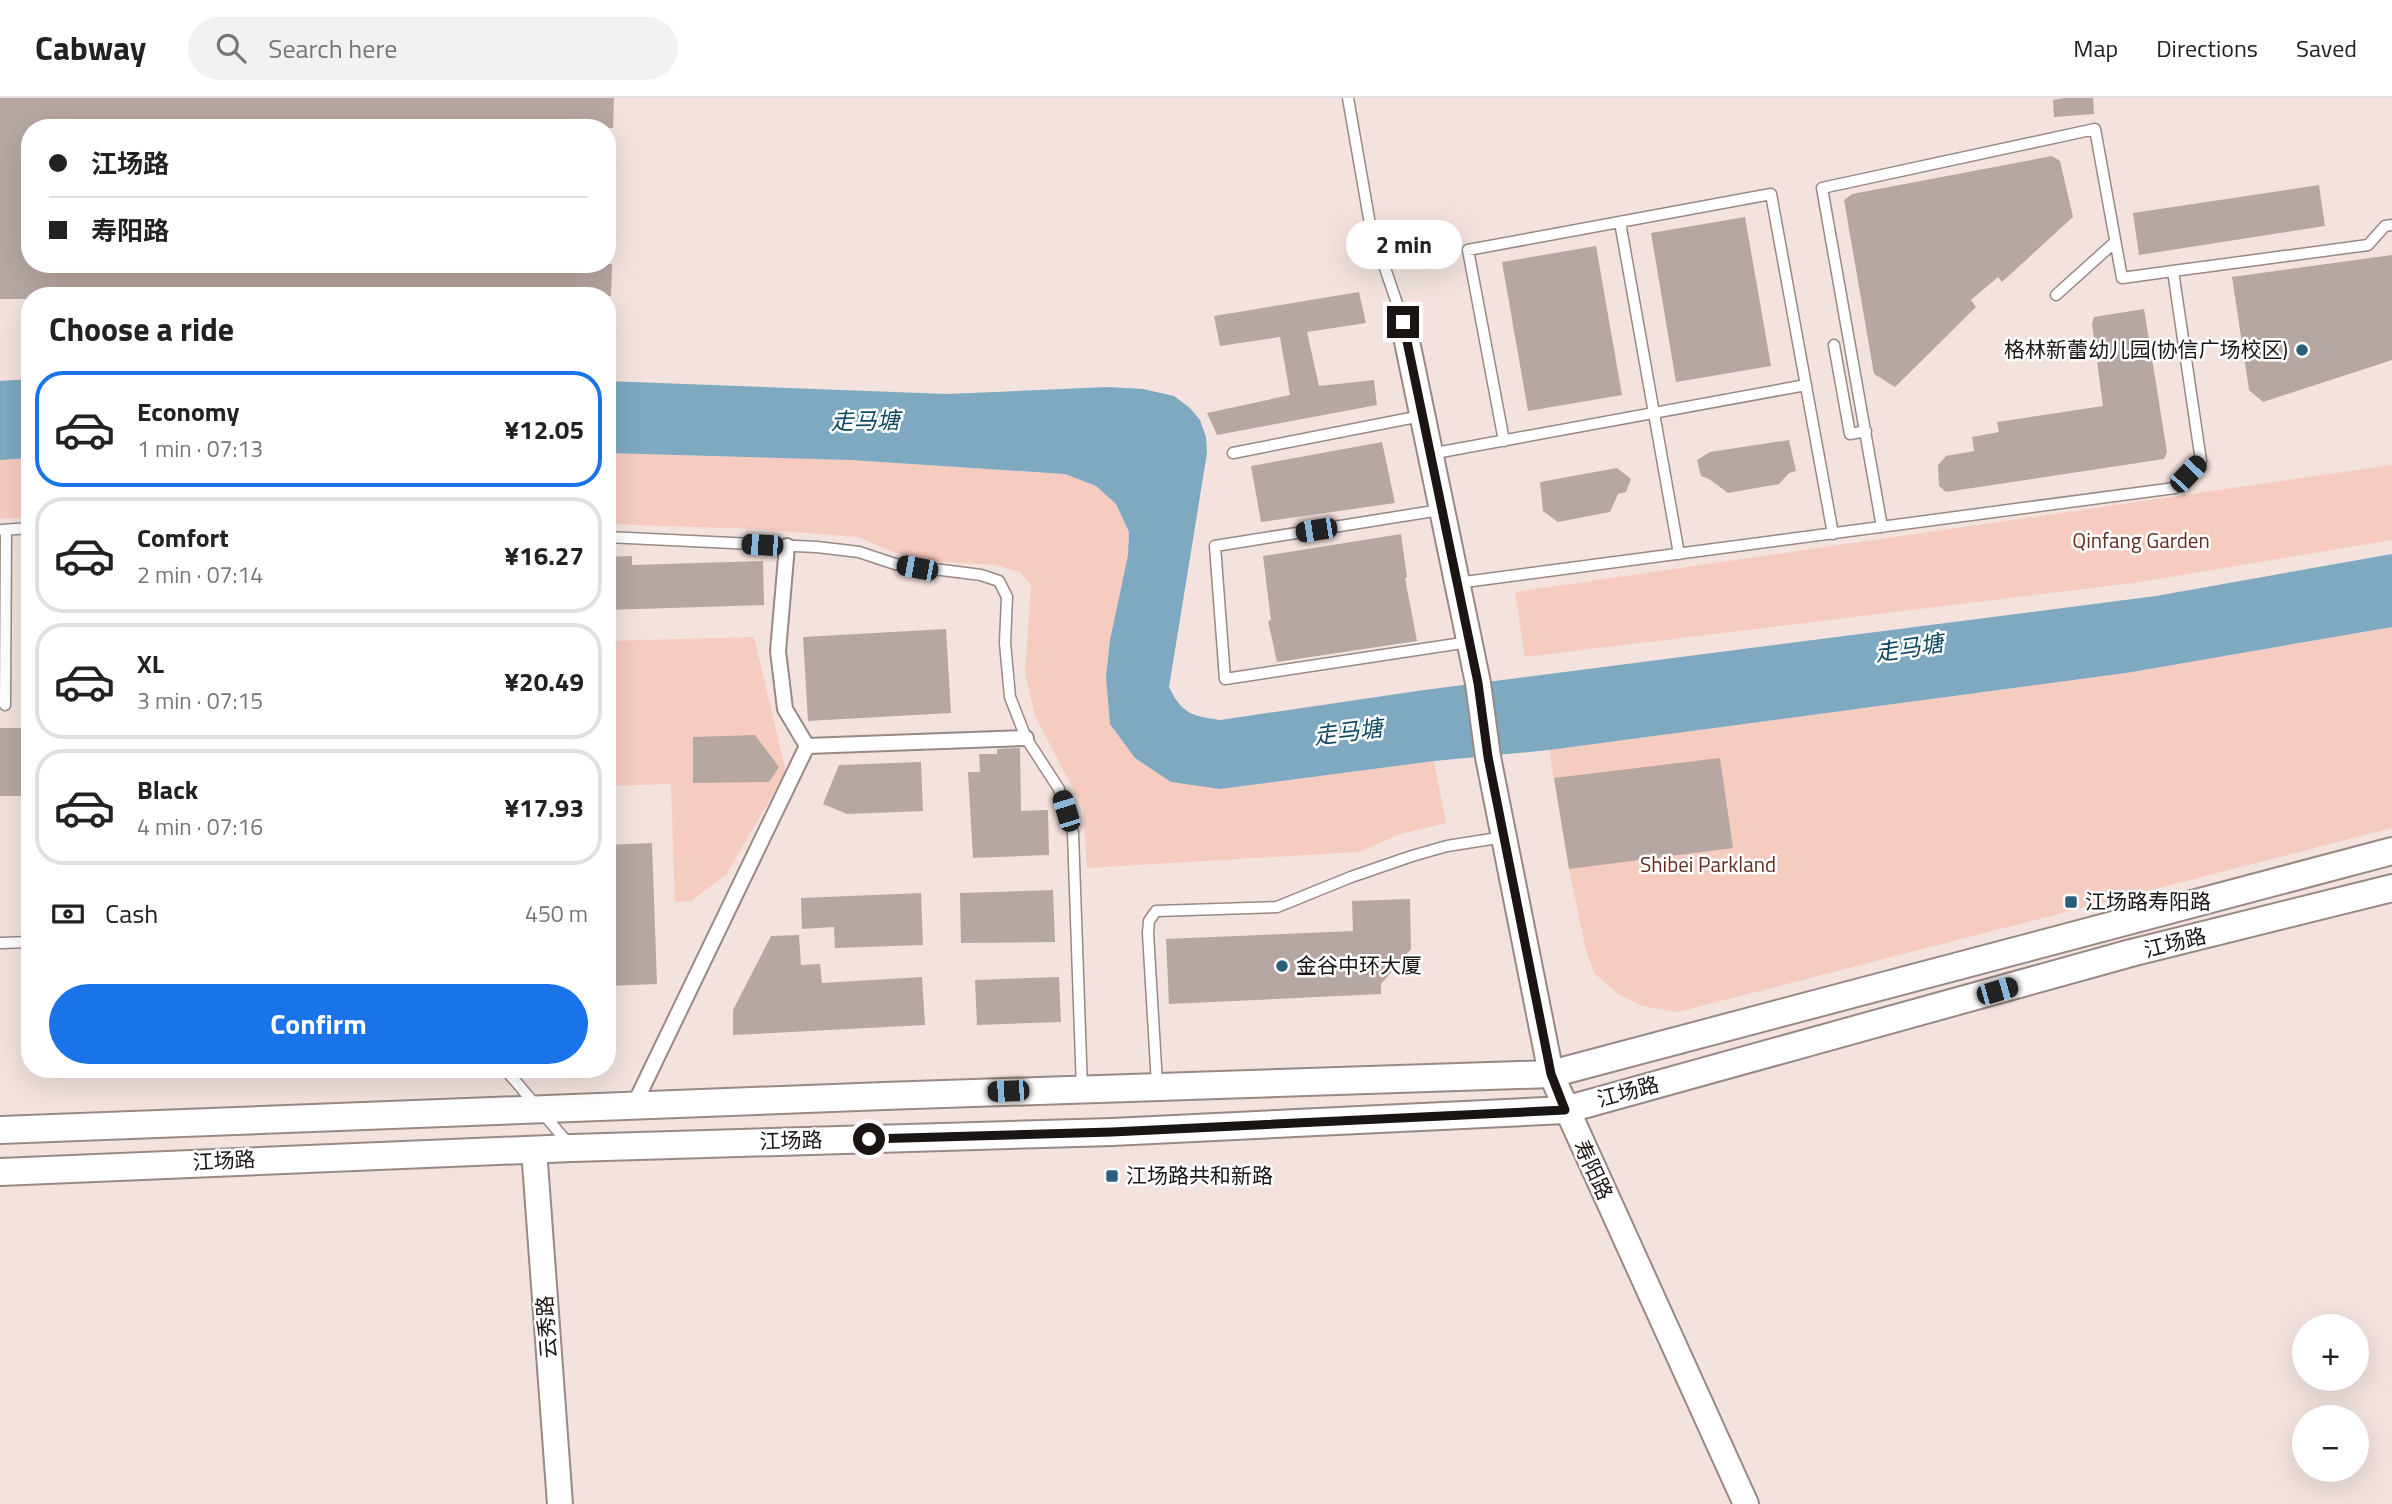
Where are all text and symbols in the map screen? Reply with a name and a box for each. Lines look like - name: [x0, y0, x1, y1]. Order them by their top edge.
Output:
- search box: [188, 17, 678, 80]
- text: Cabway: [35, 23, 146, 73]
- icon: search: [212, 29, 250, 67]
- text: Search here: [268, 29, 397, 68]
- text: Map: [2073, 30, 2118, 66]
- text: Directions: [2156, 30, 2258, 66]
- text: Saved: [2296, 30, 2357, 66]
- text: 江场路: [91, 144, 169, 183]
- text: 寿阳路: [91, 211, 169, 250]
- callout: 2 min: [1345, 220, 1461, 270]
- text: 2 min: [1376, 227, 1432, 262]
- text: Choose a ride: [49, 305, 234, 353]
- route end: [1387, 306, 1419, 338]
- place label: 格林新蕾幼儿园(协信广场校区): [2004, 333, 2288, 365]
- marker: 格林新蕾幼儿园(协信广场校区): [2294, 342, 2310, 358]
- text: Economy: [137, 392, 239, 431]
- icon: car: [53, 398, 116, 461]
- water label: 走马塘: [830, 402, 904, 439]
- text: ¥12.05: [505, 410, 584, 449]
- text: 1 min · 07:13: [137, 431, 263, 466]
- car: [2166, 452, 2211, 496]
- car: [1294, 516, 1339, 544]
- text: Comfort: [137, 518, 229, 557]
- icon: car: [53, 524, 116, 587]
- park label: Qinfang Garden: [2072, 524, 2210, 556]
- car: [741, 533, 784, 557]
- text: ¥16.27: [505, 536, 584, 575]
- car: [895, 554, 940, 582]
- text: 2 min · 07:14: [137, 557, 263, 592]
- water label: 走马塘: [1872, 624, 1950, 670]
- text: XL: [137, 644, 164, 683]
- icon: car: [53, 650, 116, 713]
- text: ¥20.49: [505, 662, 584, 701]
- text: 3 min · 07:15: [137, 683, 263, 718]
- water label: 走马塘: [1312, 709, 1388, 753]
- text: Black: [137, 770, 198, 809]
- icon: car: [53, 776, 116, 839]
- text: ¥17.93: [505, 788, 584, 827]
- car: [1050, 788, 1083, 834]
- text: 4 min · 07:16: [137, 809, 263, 844]
- park label: Shibei Parkland: [1640, 848, 1776, 880]
- place label: 江场路寿阳路: [2085, 885, 2211, 917]
- text: Cash: [105, 894, 158, 933]
- marker: 江场路寿阳路: [2063, 894, 2079, 910]
- icon: cash: [49, 895, 87, 933]
- text: 450 m: [525, 896, 588, 931]
- street label: 江场路: [2140, 919, 2209, 965]
- place label: 金谷中环大厦: [1296, 949, 1422, 981]
- marker: 金谷中环大厦: [1274, 958, 1290, 974]
- car: [1974, 975, 2021, 1007]
- button: Confirm: [49, 984, 588, 1064]
- street label: 江场路: [1593, 1067, 1662, 1115]
- car: [987, 1080, 1030, 1102]
- street label: 江场路: [759, 1123, 823, 1157]
- route start: [853, 1123, 885, 1155]
- street label: 寿阳路: [1566, 1134, 1622, 1205]
- street label: 江场路: [192, 1142, 256, 1178]
- place label: 江场路共和新路: [1126, 1159, 1273, 1191]
- marker: 江场路共和新路: [1104, 1168, 1120, 1184]
- street label: 云秀路: [528, 1295, 564, 1360]
- map controls: [2292, 1314, 2369, 1482]
- button: +: [2292, 1314, 2369, 1391]
- button: −: [2292, 1405, 2369, 1482]

